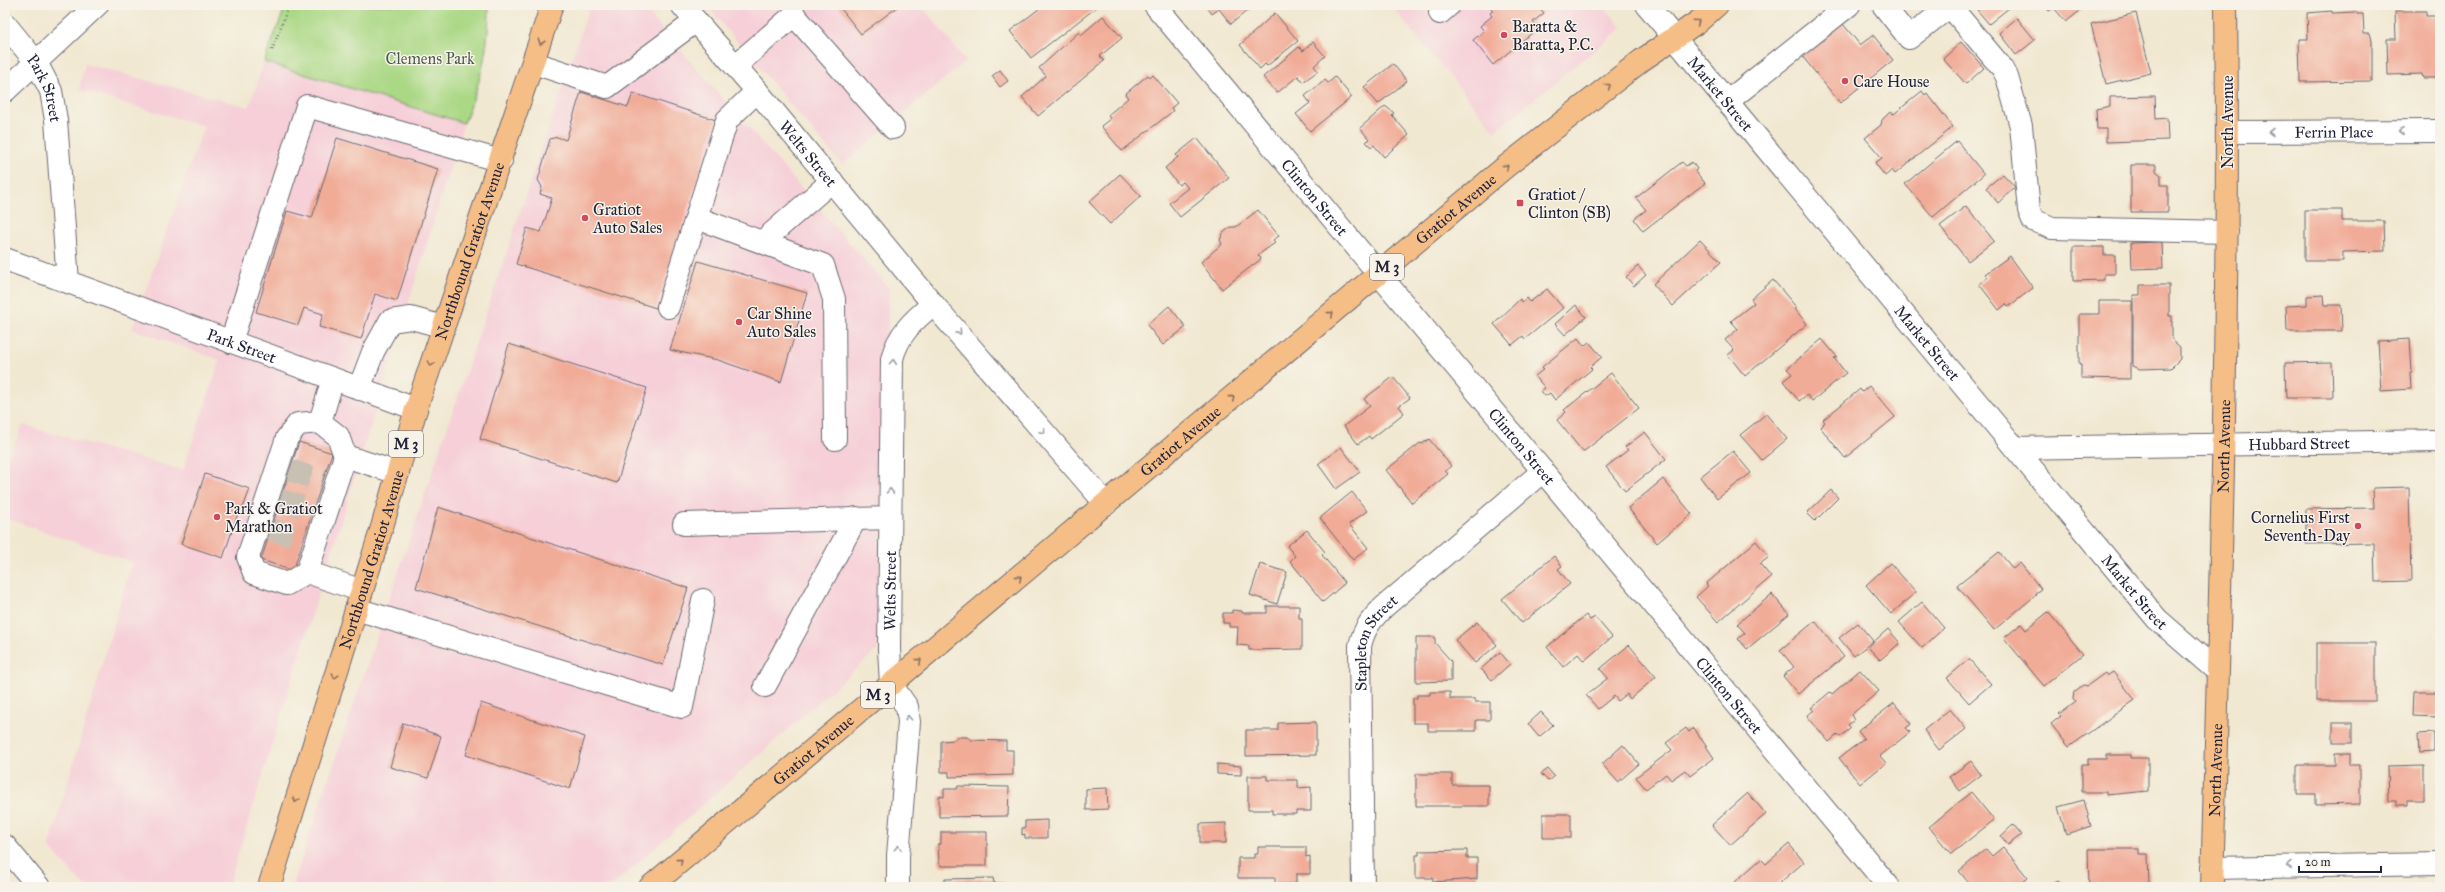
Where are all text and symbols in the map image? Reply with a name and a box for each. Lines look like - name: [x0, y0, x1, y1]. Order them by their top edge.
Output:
- place label: Baratta & Baratta, P.C.: [1512, 17, 1594, 54]
- one-way arrow: [1692, 20, 1699, 27]
- marker: Baratta & Baratta, P.C.: [1499, 30, 1509, 40]
- one-way arrow: [538, 39, 546, 46]
- park label: Clemens Park: [386, 49, 475, 68]
- street label: Park Street: [23, 50, 66, 124]
- street label: Market Street: [1684, 52, 1757, 135]
- place label: Care House: [1853, 72, 1930, 91]
- street label: North Avenue: [2218, 75, 2237, 169]
- marker: Care House: [1840, 76, 1850, 86]
- one-way arrow: [1603, 84, 1610, 91]
- street label: Welts Street: [776, 116, 842, 191]
- street label: Ferrin Place: [2294, 122, 2374, 141]
- one-way arrow: [2398, 127, 2404, 135]
- one-way arrow: [2268, 128, 2274, 136]
- street label: Clinton Street: [1278, 155, 1352, 240]
- street label: Northbound Gratiot Avenue: [430, 159, 508, 342]
- one-way arrow: [1501, 164, 1508, 171]
- street label: Gratiot Avenue: [1411, 169, 1500, 248]
- place label: Gratiot / Clinton (SB): [1528, 185, 1611, 223]
- marker: Gratiot / Clinton (SB): [1515, 198, 1525, 208]
- place label: Gratiot Auto Sales: [592, 200, 662, 237]
- marker: Gratiot Auto Sales: [580, 213, 590, 223]
- road number: M 3: [1370, 254, 1404, 280]
- street label: Market Street: [1891, 301, 1964, 384]
- place label: Car Shine Auto Sales: [746, 304, 816, 341]
- one-way arrow: [1327, 311, 1334, 318]
- marker: Car Shine Auto Sales: [734, 317, 744, 327]
- street label: Park Street: [205, 324, 279, 367]
- one-way arrow: [954, 328, 961, 335]
- one-way arrow: [888, 359, 897, 365]
- one-way arrow: [428, 360, 436, 367]
- one-way arrow: [1227, 395, 1235, 402]
- street label: North Avenue: [2213, 399, 2234, 493]
- street label: Gratiot Avenue: [1136, 401, 1225, 480]
- street label: Clinton Street: [1485, 404, 1560, 489]
- one-way arrow: [1039, 426, 1046, 434]
- road number: M 3: [389, 431, 423, 457]
- street label: Hubbard Street: [2248, 433, 2350, 454]
- street label: Northbound Gratiot Avenue: [335, 467, 408, 652]
- one-way arrow: [886, 488, 895, 494]
- place label: Park & Gratiot Marathon: [225, 499, 323, 536]
- place label: Cornelius First Seventh-Day: [2251, 508, 2350, 545]
- marker: Park & Gratiot Marathon: [212, 512, 222, 522]
- marker: Cornelius First Seventh-Day: [2353, 521, 2363, 531]
- street label: Welts Street: [880, 550, 900, 631]
- street label: Market Street: [2098, 550, 2172, 633]
- one-way arrow: [1014, 575, 1021, 582]
- street label: Stapleton Street: [1350, 590, 1401, 691]
- street label: Clinton Street: [1692, 653, 1767, 738]
- one-way arrow: [914, 659, 921, 666]
- one-way arrow: [331, 672, 340, 679]
- road number: M 3: [861, 682, 895, 708]
- street label: Gratiot Avenue: [769, 710, 858, 789]
- one-way arrow: [904, 715, 913, 722]
- street label: North Avenue: [2204, 723, 2226, 817]
- one-way arrow: [292, 796, 301, 803]
- one-way arrow: [894, 845, 903, 851]
- scale bar: [2299, 848, 2381, 874]
- text: 20 m: [2305, 855, 2331, 869]
- one-way arrow: [675, 859, 682, 866]
- one-way arrow: [2286, 862, 2292, 870]

